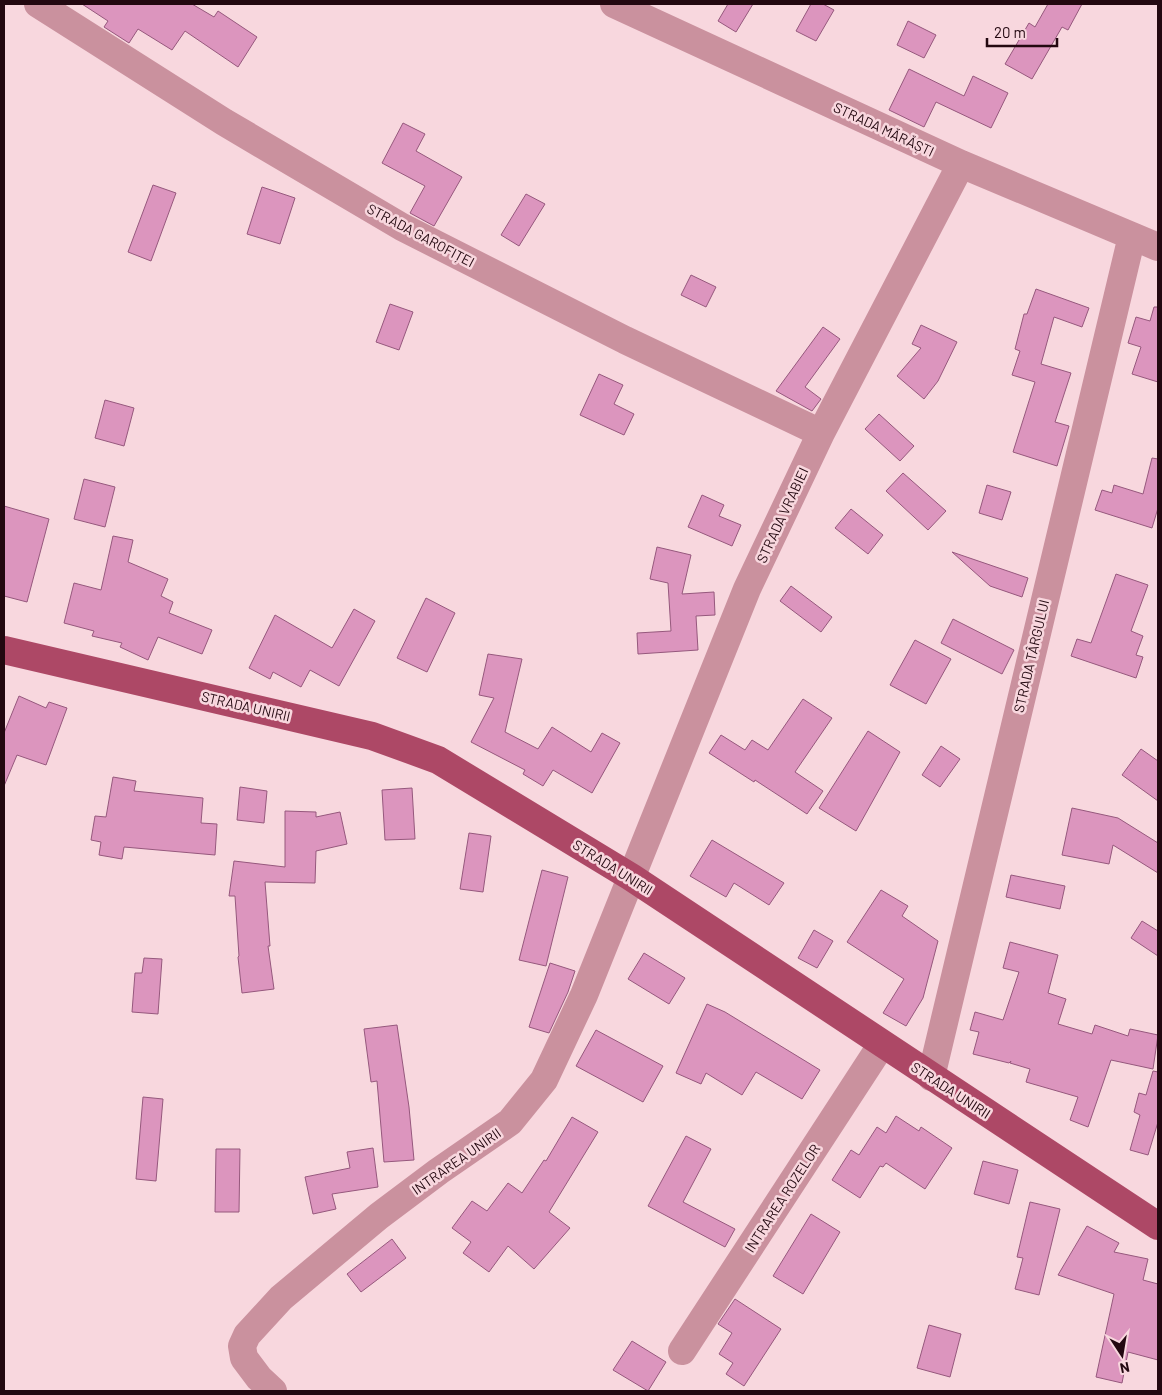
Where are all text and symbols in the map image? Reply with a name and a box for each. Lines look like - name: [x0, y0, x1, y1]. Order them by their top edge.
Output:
- scale bar: [987, 15, 1057, 47]
- text: 20 m: [994, 23, 1026, 41]
- street label: STRADA MĂRĂȘTI: [831, 98, 937, 160]
- street label: STRADA GAROFIȚEI: [364, 200, 478, 270]
- street label: STRADA VRABIEI: [752, 465, 812, 565]
- street label: STRADA TÂRGULUI: [1010, 598, 1052, 714]
- street label: STRADA UNIRII: [200, 687, 292, 725]
- street label: STRADA UNIRII: [570, 836, 656, 898]
- street label: STRADA UNIRII: [908, 1058, 994, 1122]
- street label: INTRAREA UNIRII: [408, 1124, 504, 1198]
- street label: INTRAREA ROZELOR: [741, 1141, 823, 1255]
- north arrow: [1097, 1330, 1147, 1380]
- text: N: [1118, 1359, 1131, 1377]

